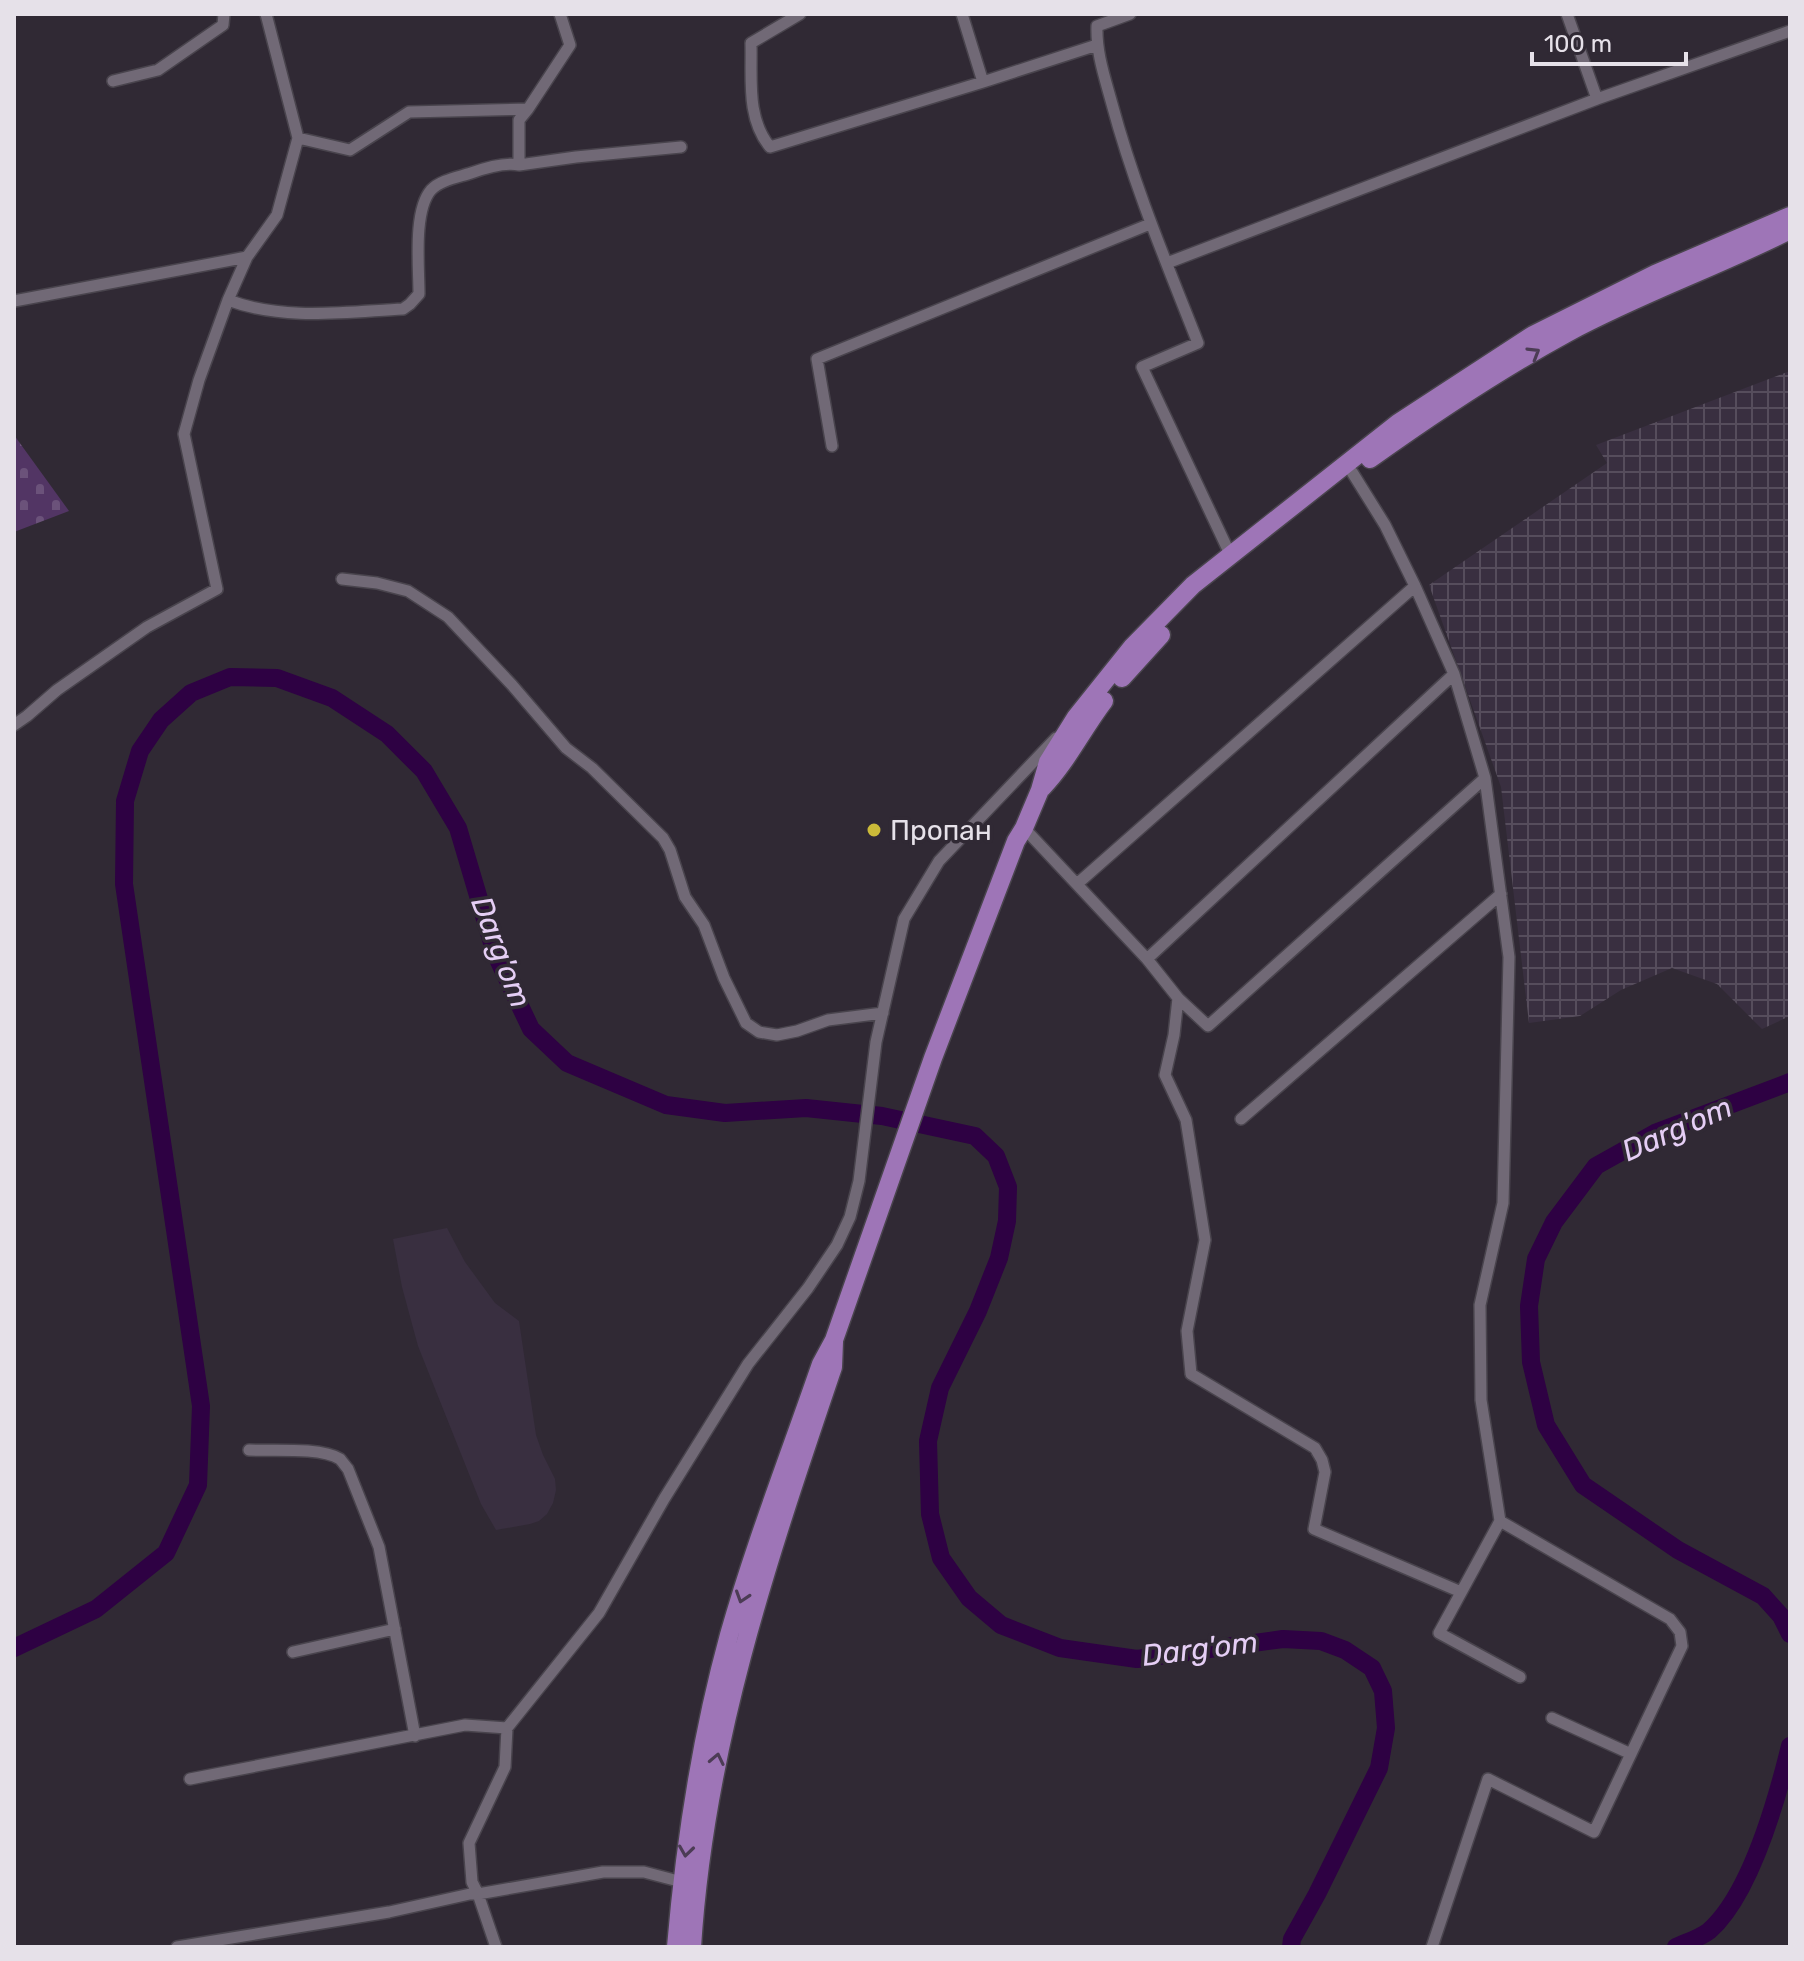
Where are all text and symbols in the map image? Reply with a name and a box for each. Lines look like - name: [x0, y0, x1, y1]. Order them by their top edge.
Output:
- scale bar: [1532, 16, 1686, 66]
- text: 100 m: [1544, 30, 1612, 58]
- one-way arrow: [1525, 347, 1540, 363]
- place label: Пропан: [890, 814, 992, 847]
- marker: Пропан: [865, 821, 883, 839]
- water label: Darg'om: [463, 891, 539, 1013]
- water label: Darg'om: [1616, 1089, 1738, 1169]
- one-way arrow: [735, 1589, 751, 1603]
- water label: Darg'om: [1140, 1624, 1260, 1674]
- one-way arrow: [708, 1753, 725, 1766]
- one-way arrow: [678, 1844, 695, 1857]

